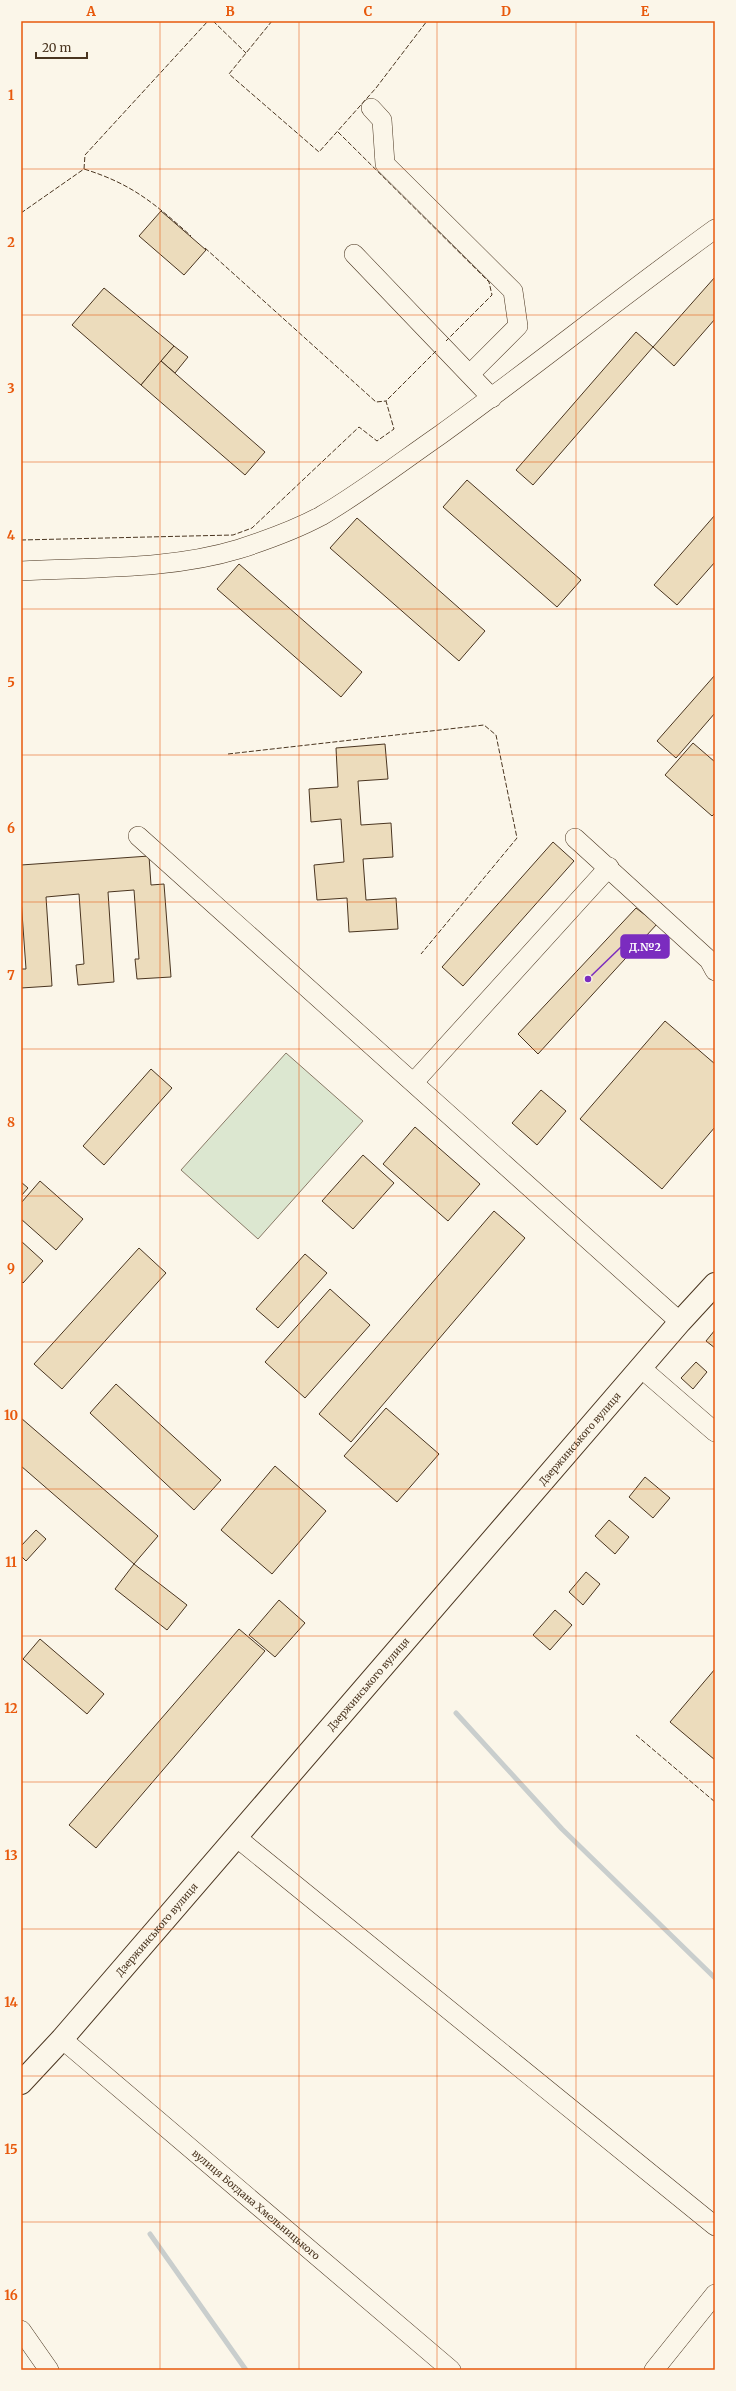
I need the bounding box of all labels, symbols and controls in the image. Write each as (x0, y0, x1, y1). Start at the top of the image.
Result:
text: A (85, 3, 96, 20)
text: B (225, 3, 235, 20)
text: C (364, 3, 373, 20)
text: D (501, 3, 511, 20)
text: E (641, 3, 650, 20)
scale bar (36, 34, 87, 60)
text: 20 m (42, 40, 71, 55)
text: 1 (8, 87, 14, 104)
text: 2 (7, 234, 15, 251)
text: 3 (7, 380, 15, 397)
text: 4 (7, 527, 16, 544)
text: 5 (7, 674, 15, 691)
text: 6 (7, 820, 15, 837)
callout: Д.№2 (621, 935, 669, 958)
text: Д.№2 (629, 940, 662, 954)
text: 7 (7, 967, 15, 984)
text: 8 (7, 1114, 15, 1131)
text: 9 (7, 1260, 15, 1277)
street label: Дзержинського вулиця (536, 1389, 624, 1488)
text: 10 (4, 1407, 18, 1424)
text: 11 (5, 1554, 17, 1571)
street label: Дзержинського вулиця (325, 1635, 412, 1733)
text: 12 (4, 1700, 18, 1717)
text: 13 (4, 1847, 18, 1864)
street label: Дзержинського вулиця (113, 1880, 201, 1979)
text: 14 (4, 1994, 19, 2011)
text: 15 (4, 2141, 18, 2158)
street label: вулиця Богдана Хмельницького (189, 2147, 323, 2263)
text: 16 (4, 2287, 18, 2304)

